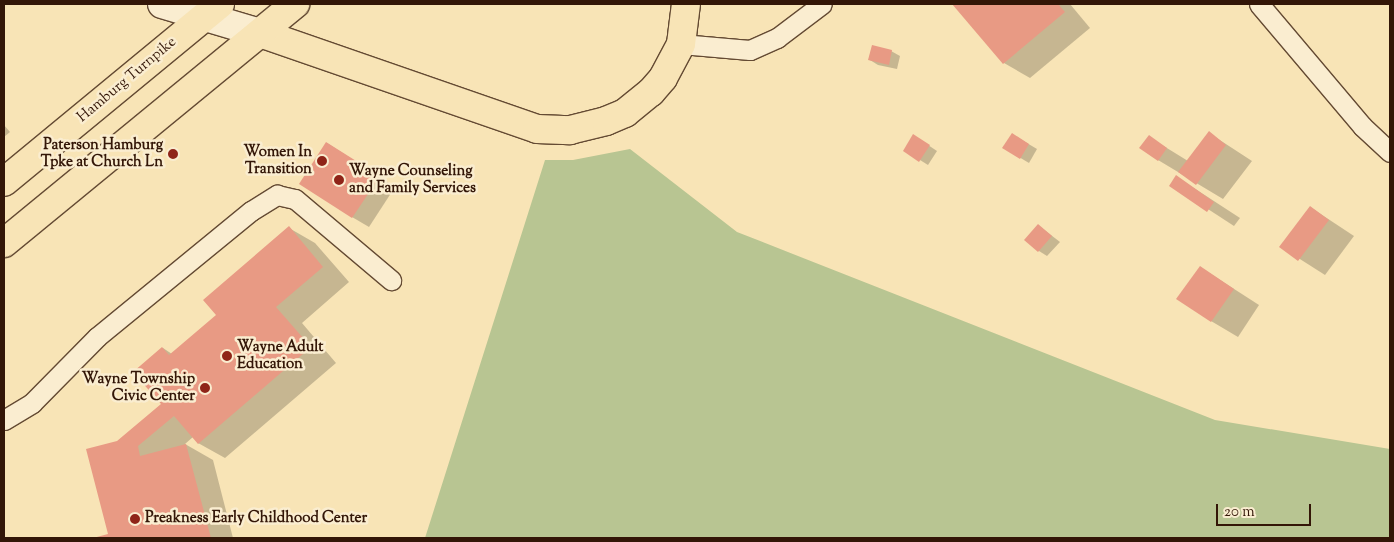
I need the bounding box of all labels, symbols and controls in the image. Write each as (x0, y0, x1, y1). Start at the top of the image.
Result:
street label: Hamburg Turnpike (74, 33, 180, 127)
place label: Paterson Hamburg Tpke at Church Ln (41, 136, 163, 171)
place label: Women In Transition (244, 143, 312, 178)
marker: Paterson Hamburg Tpke at Church Ln (167, 148, 179, 160)
marker: Women In Transition (316, 155, 328, 167)
place label: Wayne Counseling and Family Services (349, 162, 476, 197)
marker: Wayne Counseling and Family Services (333, 174, 345, 186)
place label: Wayne Adult Education (237, 338, 323, 373)
marker: Wayne Adult Education (221, 350, 233, 362)
place label: Wayne Township Civic Center (82, 370, 195, 405)
marker: Wayne Township Civic Center (199, 382, 211, 394)
scale bar (1219, 494, 1314, 526)
text: 20 m (1224, 502, 1255, 523)
place label: Preakness Early Childhood Center (145, 510, 367, 528)
marker: Preakness Early Childhood Center (129, 513, 141, 525)

